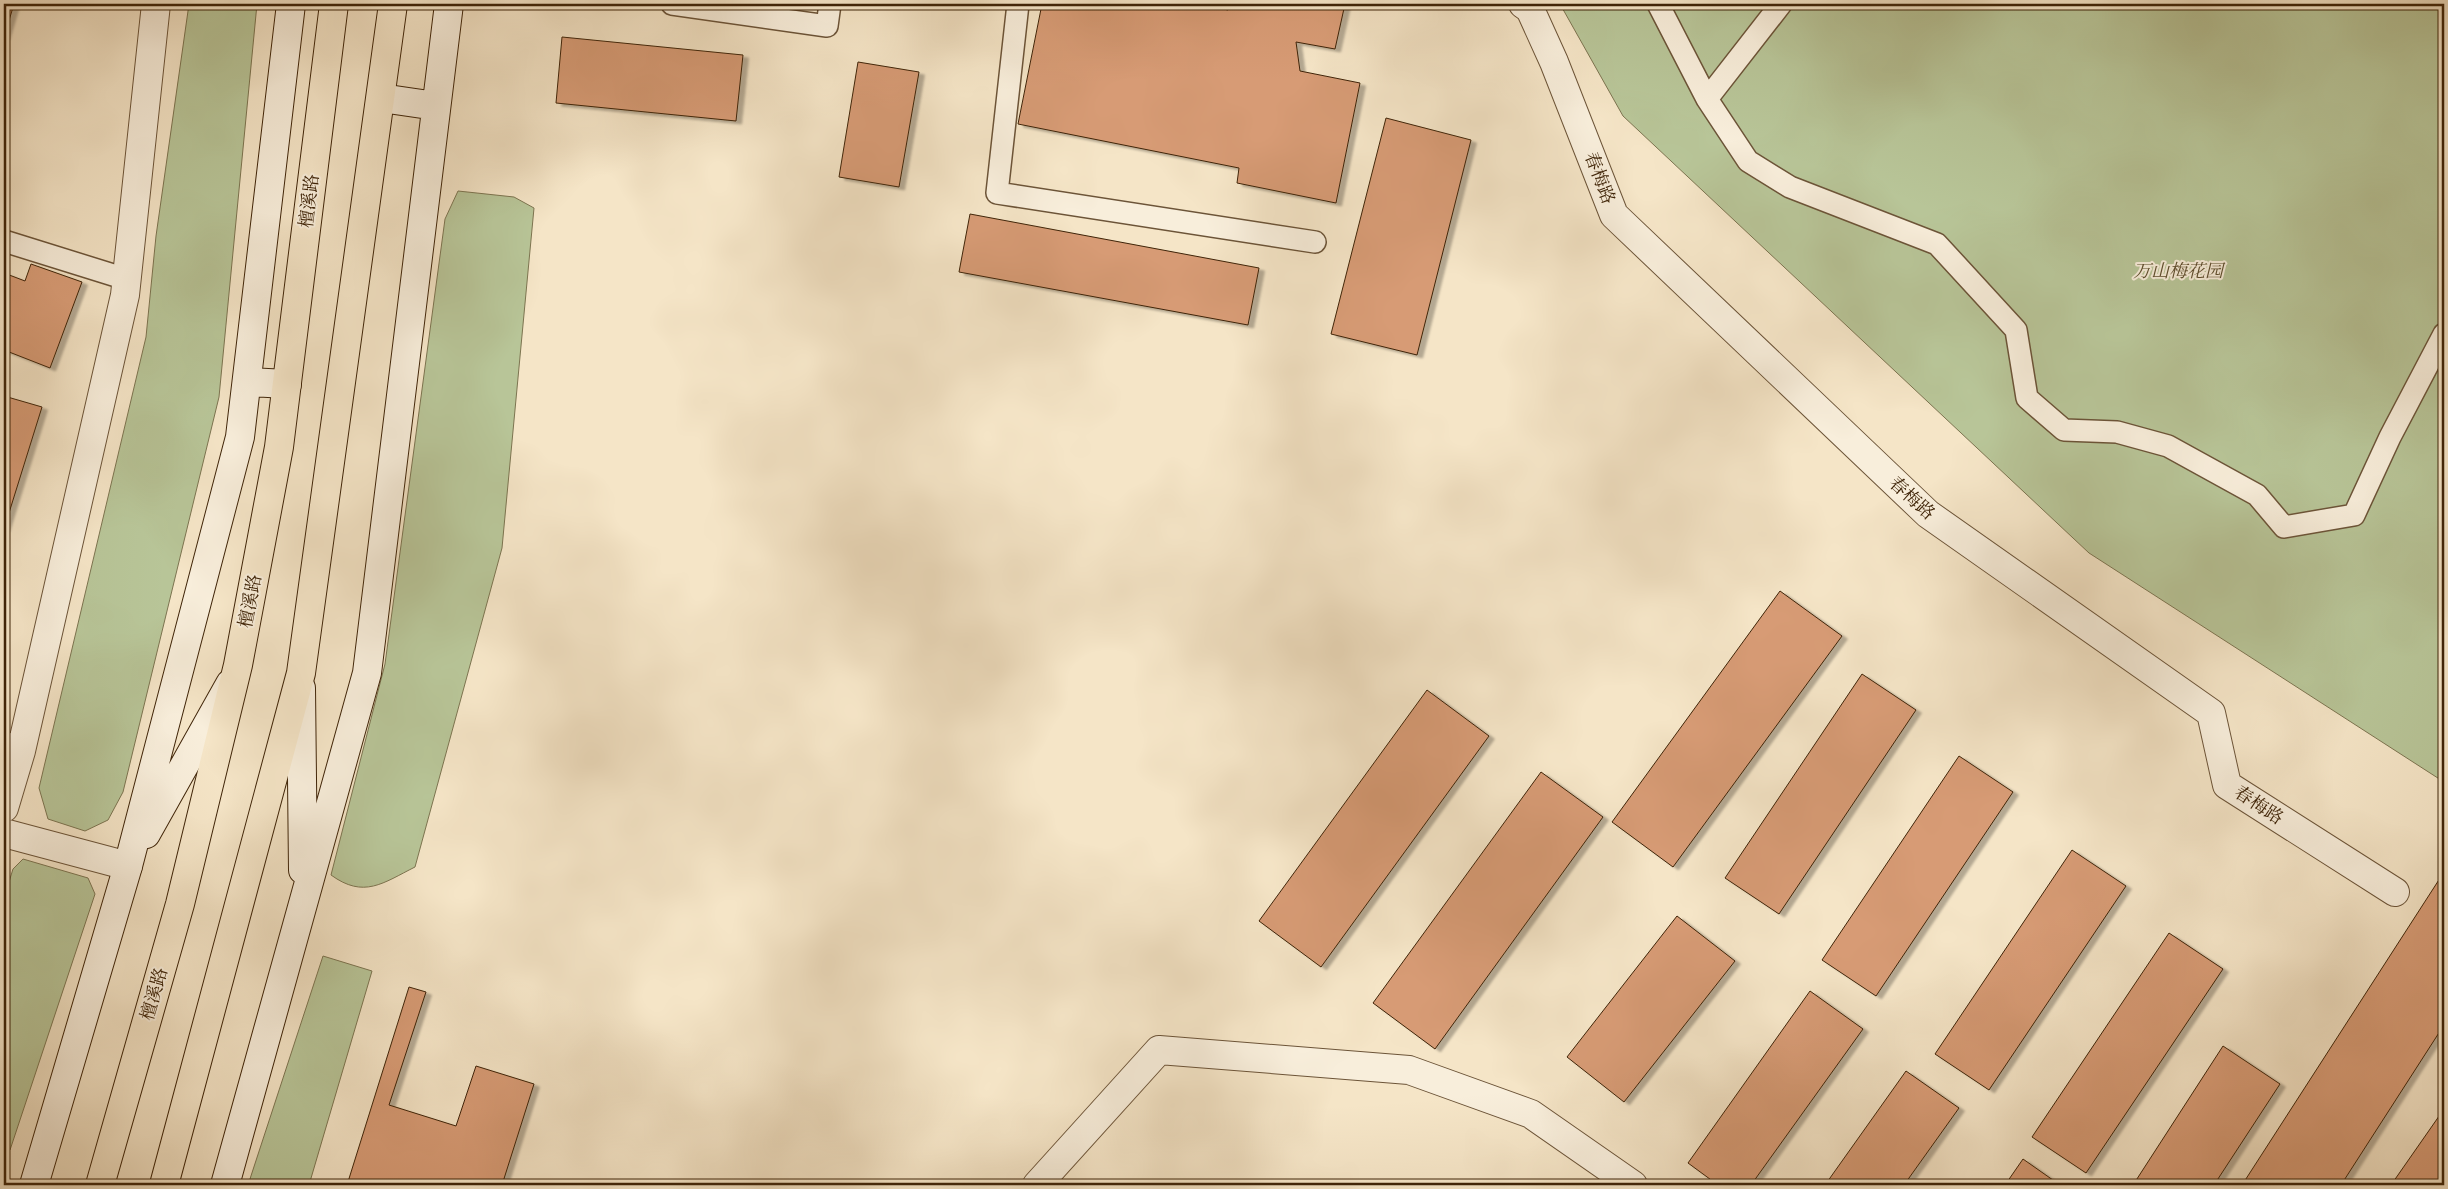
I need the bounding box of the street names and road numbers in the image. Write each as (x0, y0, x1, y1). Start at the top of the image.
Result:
street label: 春梅路 (1578, 148, 1621, 208)
street label: 檀溪路 (294, 173, 325, 229)
street label: 春梅路 (1883, 471, 1940, 526)
street label: 檀溪路 (233, 572, 268, 630)
street label: 春梅路 (2229, 780, 2288, 831)
street label: 檀溪路 (135, 965, 174, 1024)

